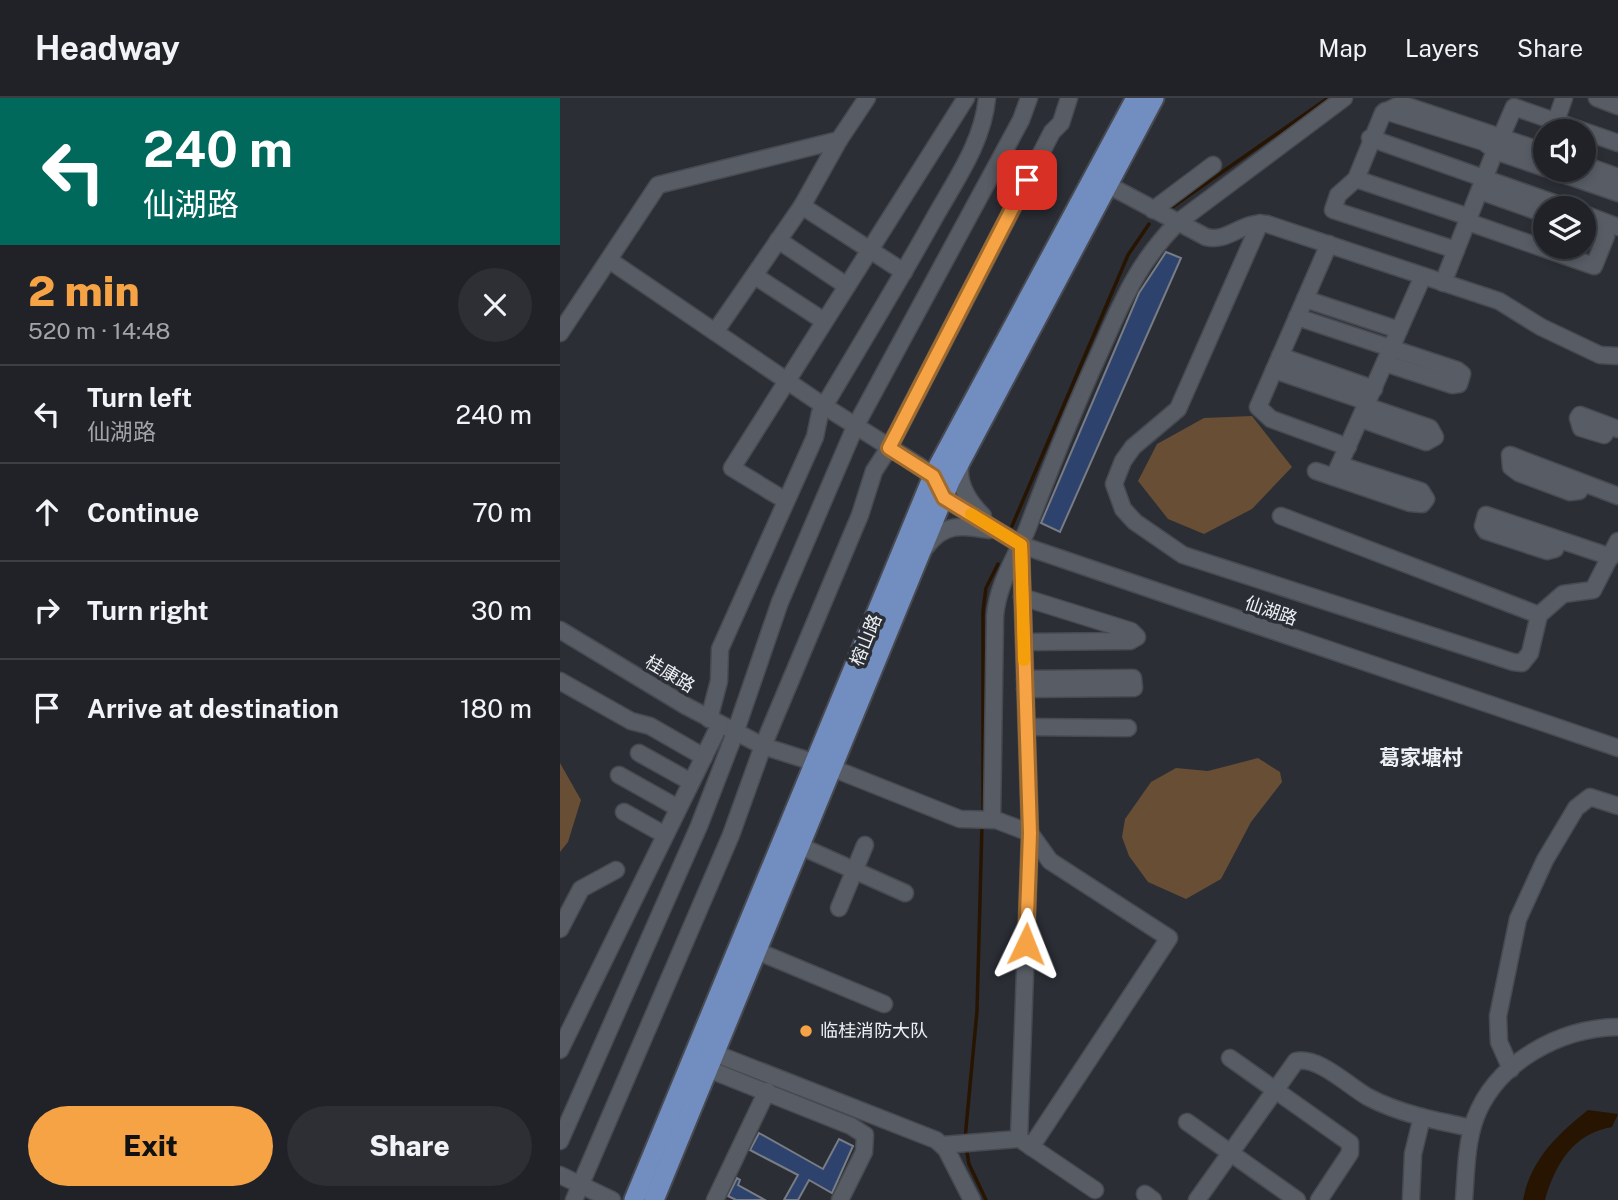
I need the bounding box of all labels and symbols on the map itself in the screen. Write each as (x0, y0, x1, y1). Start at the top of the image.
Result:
pin (997, 150, 1057, 210)
street label: 仙湖路 (1242, 592, 1300, 629)
street label: 榕山路 (846, 611, 885, 669)
street label: 桂康路 (642, 651, 699, 696)
district label: 葛家塘村 (1379, 745, 1463, 770)
position arrow (989, 907, 1063, 981)
place label: 临桂消防大队 (820, 1020, 928, 1041)
marker: 临桂消防大队 (798, 1023, 814, 1039)

